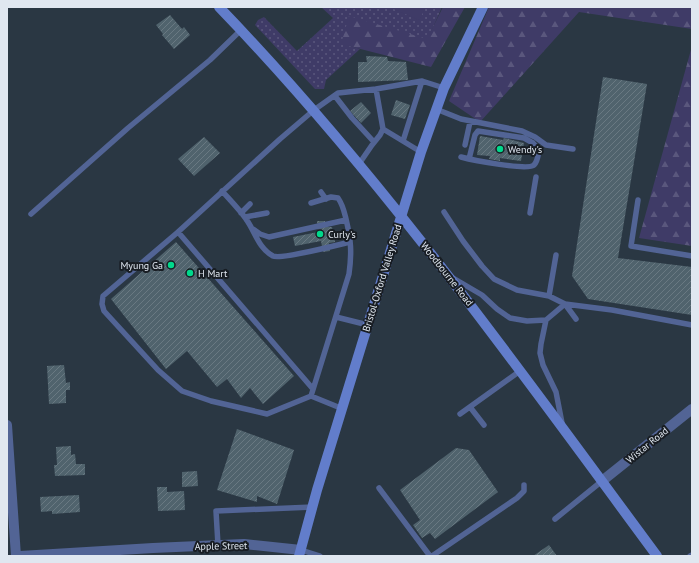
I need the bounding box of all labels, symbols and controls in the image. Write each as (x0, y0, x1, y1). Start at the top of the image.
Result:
place label: Wendy's (508, 143, 542, 156)
marker: Wendy's (495, 144, 505, 154)
street label: Bristol-Oxford Valley Road (359, 223, 405, 333)
place label: Curly's (328, 228, 356, 241)
marker: Curly's (315, 229, 325, 239)
street label: Woodbourne Road (418, 239, 476, 309)
place label: Myung Ga (120, 259, 163, 272)
marker: Myung Ga (166, 260, 176, 270)
place label: H Mart (198, 267, 228, 280)
marker: H Mart (185, 268, 195, 278)
street label: Wistar Road (623, 424, 671, 466)
street label: Apple Street (194, 539, 248, 553)

